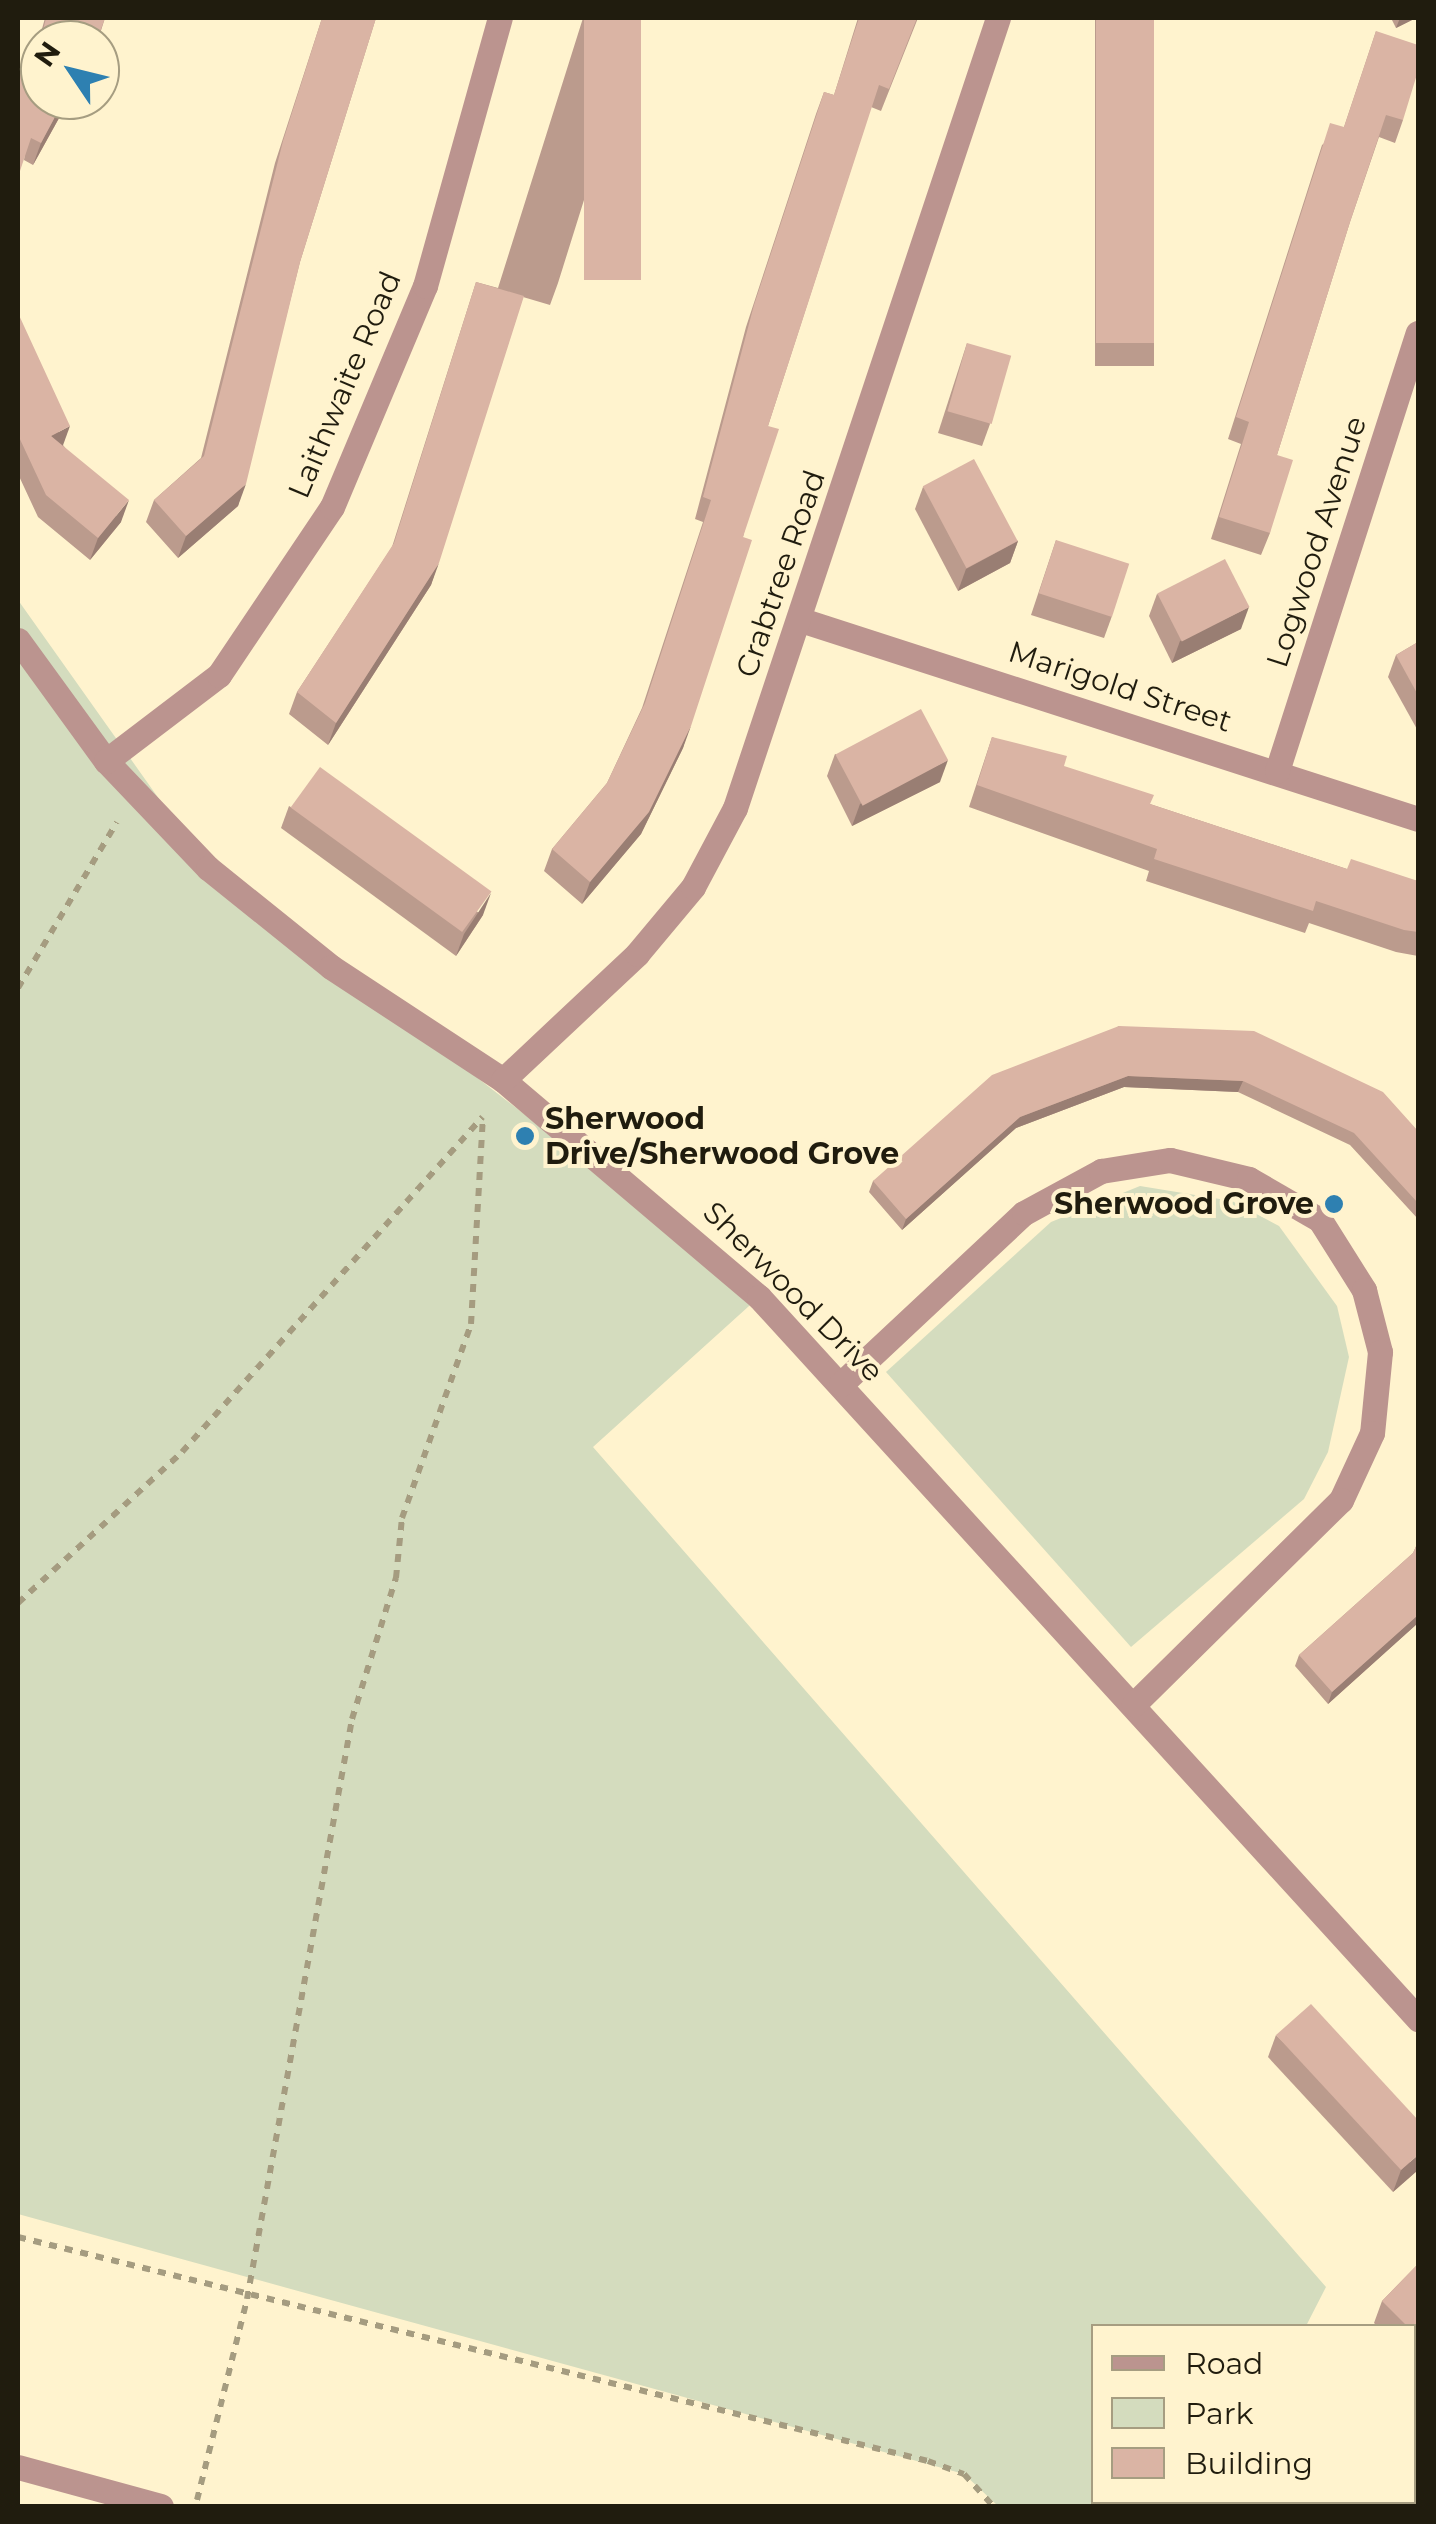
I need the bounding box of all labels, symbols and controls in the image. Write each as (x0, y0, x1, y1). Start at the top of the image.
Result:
north arrow (20, 20, 120, 120)
text: N (27, 35, 67, 73)
street label: Laithwaite Road (281, 266, 409, 504)
street label: Logwood Avenue (1259, 412, 1375, 672)
street label: Crabtree Road (729, 466, 833, 682)
street label: Marigold Street (1004, 634, 1236, 740)
place label: Sherwood Drive/Sherwood Grove (545, 1101, 899, 1172)
marker: Sherwood Drive/Sherwood Grove (514, 1125, 536, 1147)
place label: Sherwood Grove (1054, 1186, 1314, 1222)
marker: Sherwood Grove (1323, 1193, 1345, 1215)
street label: Sherwood Drive (696, 1195, 890, 1389)
legend (1091, 2324, 1416, 2504)
text: Road (1185, 2345, 1263, 2382)
text: Park (1185, 2395, 1254, 2432)
text: Building (1185, 2445, 1313, 2482)

